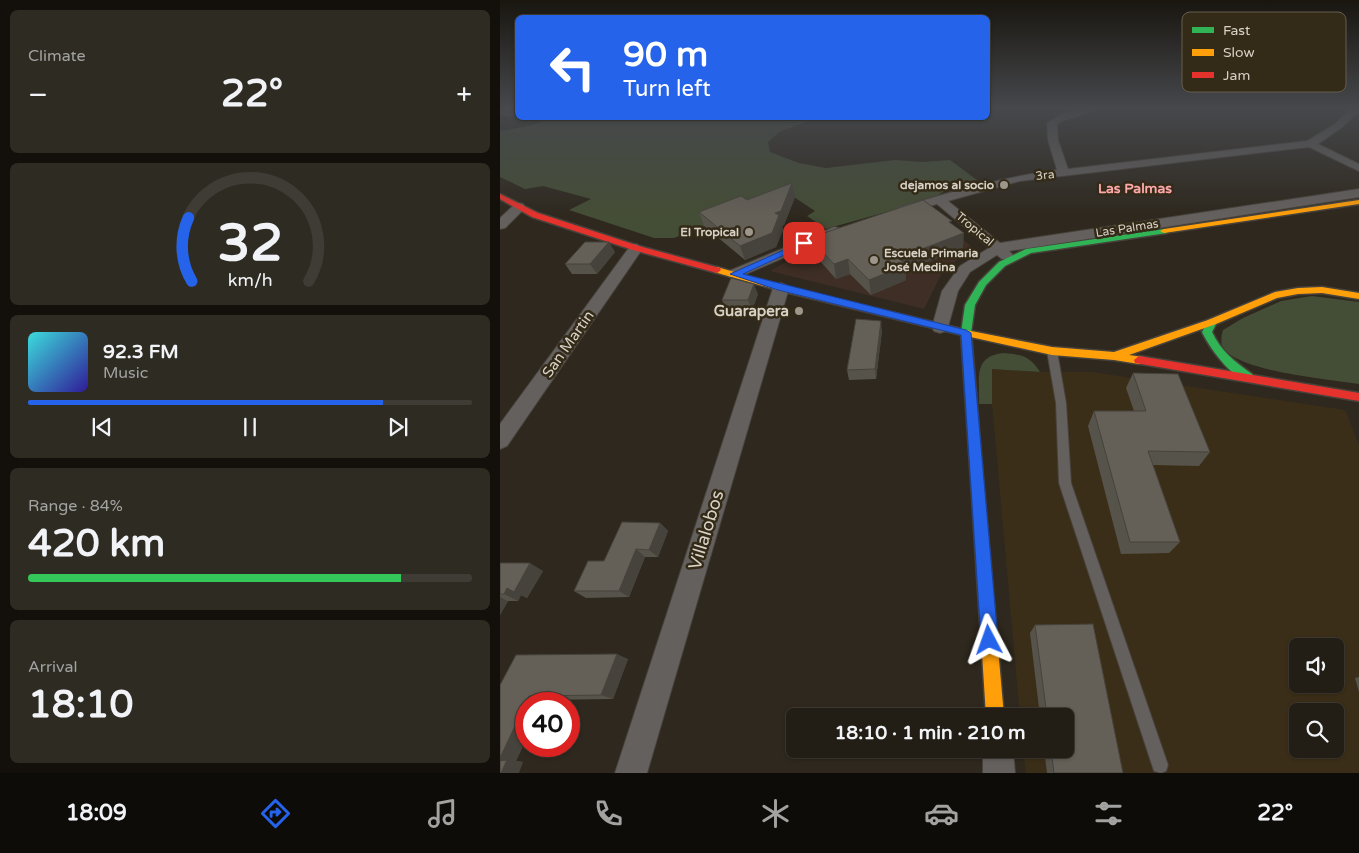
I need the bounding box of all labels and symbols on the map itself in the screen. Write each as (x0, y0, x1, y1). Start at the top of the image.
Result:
legend (1182, 12, 1346, 92)
text: Fast (1223, 22, 1251, 39)
text: Slow (1223, 44, 1255, 61)
text: Jam (1223, 67, 1250, 84)
street label: 3ra (1035, 167, 1055, 183)
place label: dejamos al socio (900, 178, 994, 193)
marker: dejamos al socio (998, 179, 1010, 191)
district label: Las Palmas (1098, 180, 1172, 197)
street label: Tropical (953, 209, 997, 249)
street label: Las Palmas (1095, 216, 1160, 240)
pin (783, 222, 825, 264)
place label: El Tropical (680, 225, 739, 240)
marker: El Tropical (743, 226, 755, 238)
place label: Escuela Primaria José Medina (883, 246, 979, 274)
marker: Escuela Primaria José Medina (868, 254, 880, 266)
place label: Guarapera (714, 302, 789, 321)
marker: Guarapera (793, 305, 805, 317)
street label: San Martin (538, 307, 598, 381)
street label: Villalobos (683, 487, 729, 573)
position arrow (962, 613, 1014, 665)
speed limit sign: 40 (515, 692, 580, 757)

